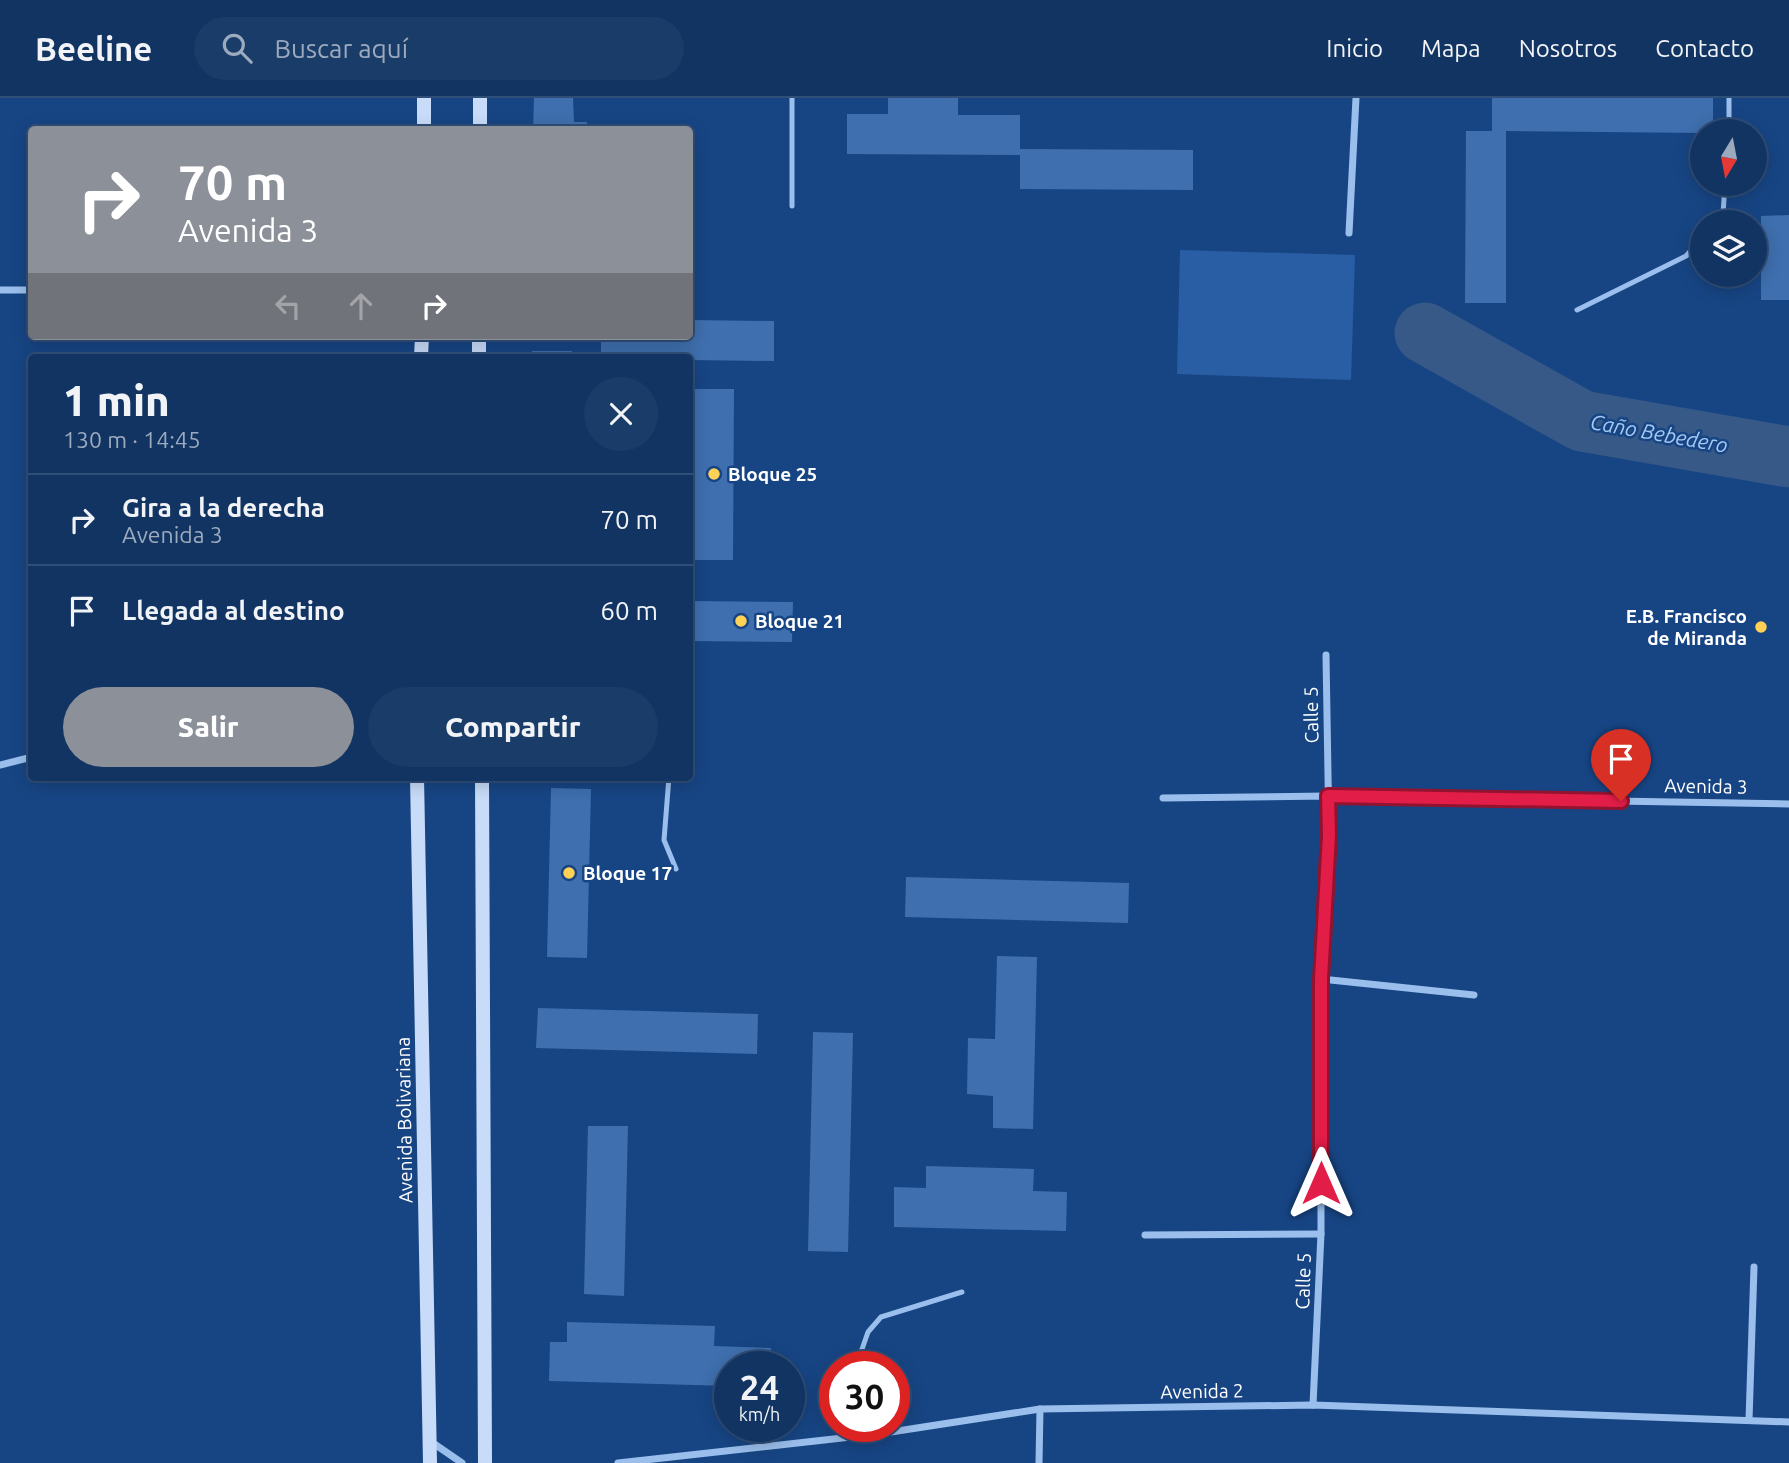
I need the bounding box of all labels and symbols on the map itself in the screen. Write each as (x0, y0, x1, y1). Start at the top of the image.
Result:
north arrow (1690, 119, 1768, 196)
water label: Caño Bebedero (1589, 409, 1730, 457)
place label: Bloque 25 (728, 463, 817, 485)
marker: Bloque 25 (706, 466, 722, 482)
place label: E.B. Francisco de Miranda (1626, 605, 1747, 649)
place label: Bloque 21 (755, 610, 844, 632)
marker: Bloque 21 (733, 613, 749, 629)
marker: E.B. Francisco de Miranda (1753, 619, 1769, 635)
street label: Calle 5 (1300, 686, 1322, 744)
pin (1591, 729, 1651, 801)
street label: Avenida 3 (1664, 774, 1748, 798)
place label: Bloque 17 (583, 862, 672, 884)
marker: Bloque 17 (561, 865, 577, 881)
street label: Avenida Bolivariana (392, 1037, 416, 1203)
position arrow (1284, 1146, 1358, 1220)
street label: Calle 5 (1291, 1252, 1315, 1310)
speed limit sign: 30 (819, 1351, 910, 1442)
street label: Avenida 2 (1160, 1379, 1244, 1403)

